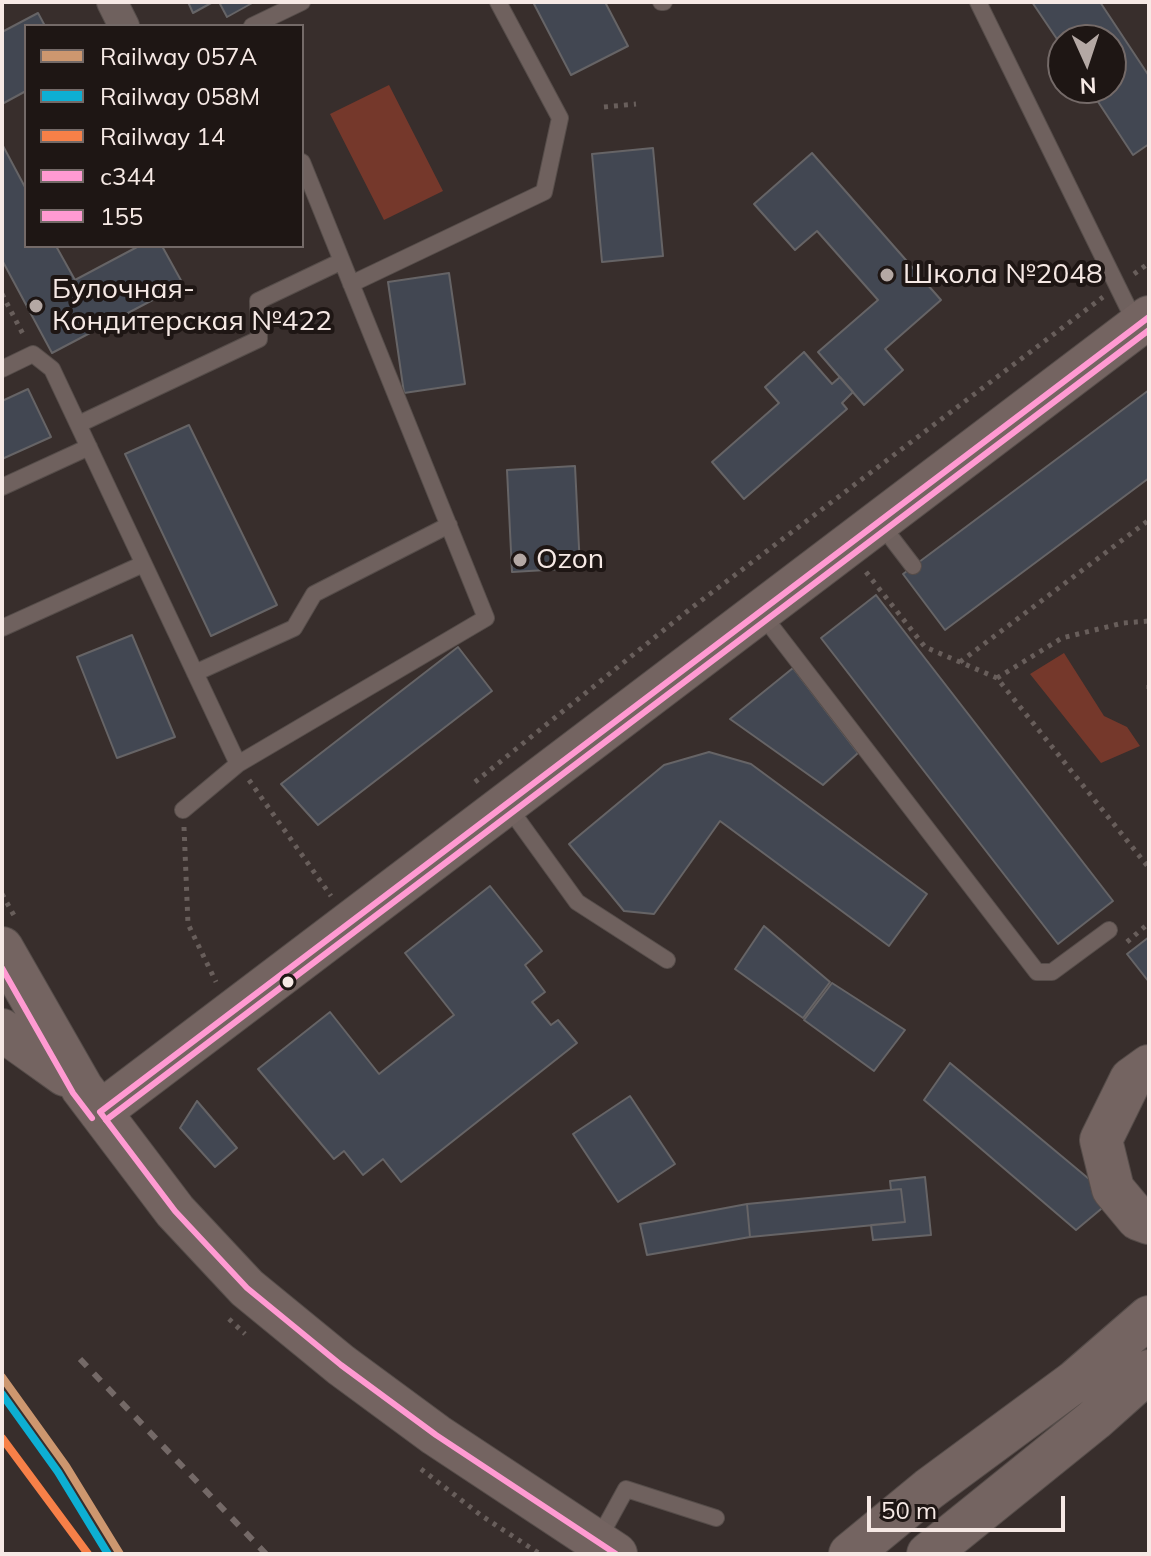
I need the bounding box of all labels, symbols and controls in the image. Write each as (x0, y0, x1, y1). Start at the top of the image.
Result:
legend (24, 24, 304, 248)
north arrow (1047, 24, 1127, 104)
text: Railway 057А (100, 41, 257, 71)
text: N (1079, 72, 1097, 100)
text: Railway 058М (100, 81, 260, 111)
text: Railway 14 (100, 121, 225, 151)
text: с344 (100, 161, 155, 191)
text: 155 (100, 201, 143, 231)
place label: Школа №2048 (903, 258, 1103, 292)
marker: Школа №2048 (878, 266, 896, 284)
place label: Булочная- Кондитерская №422 (52, 273, 332, 339)
marker: Булочная- Кондитерская №422 (27, 297, 45, 315)
place label: Ozon (536, 543, 604, 577)
marker: Ozon (511, 551, 529, 569)
unlabelled marker (280, 974, 296, 990)
scale bar (871, 1480, 1069, 1530)
text: 50 m (881, 1495, 937, 1525)

